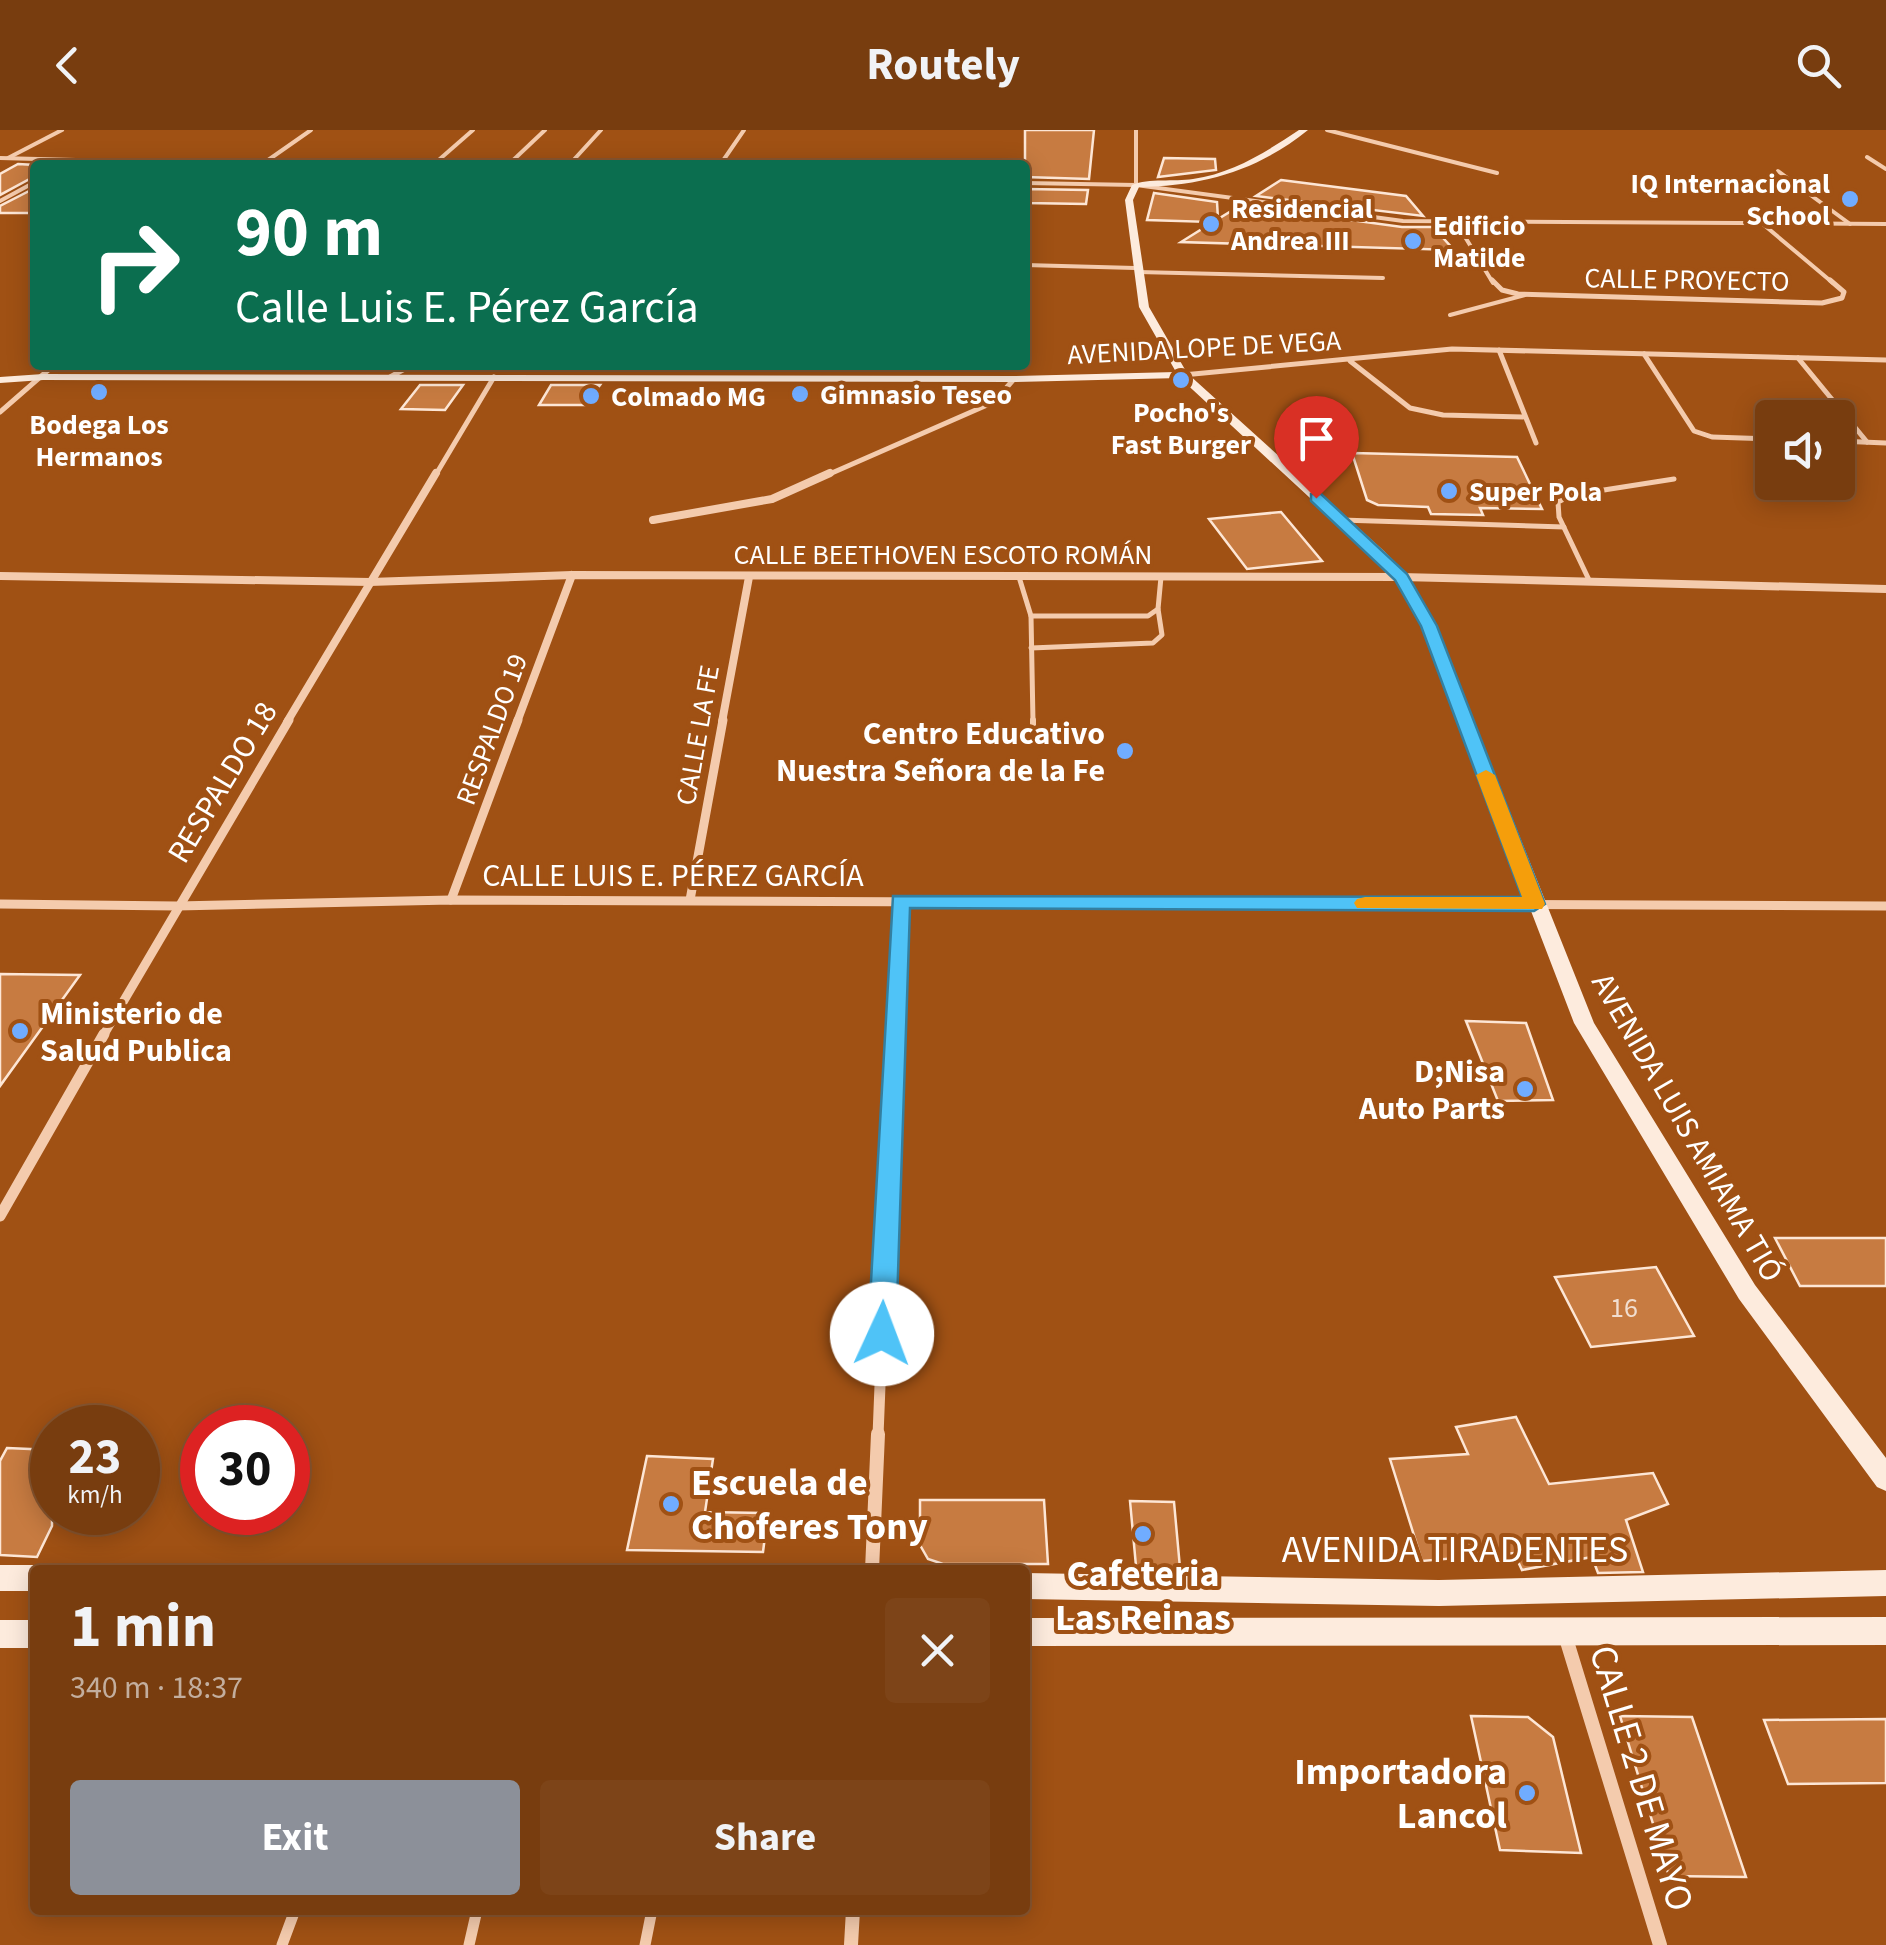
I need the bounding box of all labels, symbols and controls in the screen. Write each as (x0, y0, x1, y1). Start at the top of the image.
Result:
text: Routely (866, 33, 1020, 97)
icon: back (40, 38, 95, 93)
icon: search (1791, 38, 1846, 93)
place label: IQ Internacional School (1631, 164, 1830, 236)
text: 90 m (235, 183, 383, 283)
marker: IQ Internacional School (1839, 188, 1861, 210)
place label: Residencial Andrea III (1230, 189, 1373, 261)
icon: right (70, 200, 200, 330)
place label: Edificio Matilde (1433, 206, 1526, 278)
marker: Residencial Andrea III (1200, 213, 1222, 235)
marker: Edificio Matilde (1402, 230, 1424, 252)
street label: CALLE PROYECTO (1584, 258, 1790, 302)
text: Calle Luis E. Pérez García (235, 276, 699, 340)
street label: AVENIDA LOPE DE VEGA (1066, 321, 1343, 375)
marker: Pocho's Fast Burger (1170, 369, 1192, 391)
place label: Gimnasio Teseo (820, 375, 1012, 415)
place label: Colmado MG (611, 377, 766, 417)
marker: Bodega Los Hermanos (88, 381, 110, 403)
marker: Gimnasio Teseo (789, 383, 811, 405)
marker: Colmado MG (580, 385, 602, 407)
place label: Pocho's Fast Burger (1111, 393, 1252, 465)
pin (1274, 396, 1359, 499)
map controls (1755, 400, 1855, 500)
button: sound (1755, 400, 1855, 500)
place label: Bodega Los Hermanos (29, 405, 169, 477)
icon: arrive (1289, 411, 1344, 466)
place label: Super Pola (1469, 472, 1602, 512)
marker: Super Pola (1438, 480, 1460, 502)
street label: CALLE BEETHOVEN ESCOTO ROMÁN (734, 535, 1152, 575)
street label: RESPALDO 19 (446, 648, 538, 811)
street label: CALLE LA FE (666, 662, 730, 808)
street label: RESPALDO 18 (157, 693, 289, 872)
place label: Centro Educativo Nuestra Señora de la Fe (776, 711, 1105, 794)
marker: Centro Educativo Nuestra Señora de la Fe (1114, 740, 1136, 762)
street label: CALLE LUIS E. PÉREZ GARCÍA (482, 853, 864, 899)
street label: AVENIDA LUIS AMIAMA TIÓ (1580, 964, 1795, 1291)
place label: Ministerio de Salud Publica (40, 991, 232, 1074)
marker: Ministerio de Salud Publica (9, 1020, 31, 1042)
place label: D;Nisa Auto Parts (1358, 1049, 1505, 1132)
marker: D;Nisa Auto Parts (1514, 1078, 1536, 1100)
position arrow (830, 1282, 934, 1386)
house number: 16 (1610, 1288, 1638, 1328)
speed limit sign: 30 (180, 1405, 310, 1535)
text: 23 (69, 1422, 121, 1493)
place label: Escuela de Choferes Tony (691, 1456, 928, 1554)
text: km/h (67, 1477, 123, 1513)
marker: Escuela de Choferes Tony (660, 1493, 682, 1515)
marker: Cafeteria Las Reinas (1132, 1523, 1154, 1545)
street label: AVENIDA TIRADENTES (1282, 1523, 1628, 1577)
place label: Cafeteria Las Reinas (1055, 1547, 1231, 1645)
text: 1 min (70, 1585, 216, 1670)
button: close (885, 1598, 990, 1703)
street label: CALLE 2 DE MAYO (1575, 1639, 1707, 1918)
text: 340 m · 18:37 (70, 1665, 243, 1711)
place label: Importadora Lancol (1294, 1745, 1507, 1843)
button: Exit (70, 1780, 520, 1895)
button: Share (540, 1780, 990, 1895)
marker: Importadora Lancol (1516, 1782, 1538, 1804)

